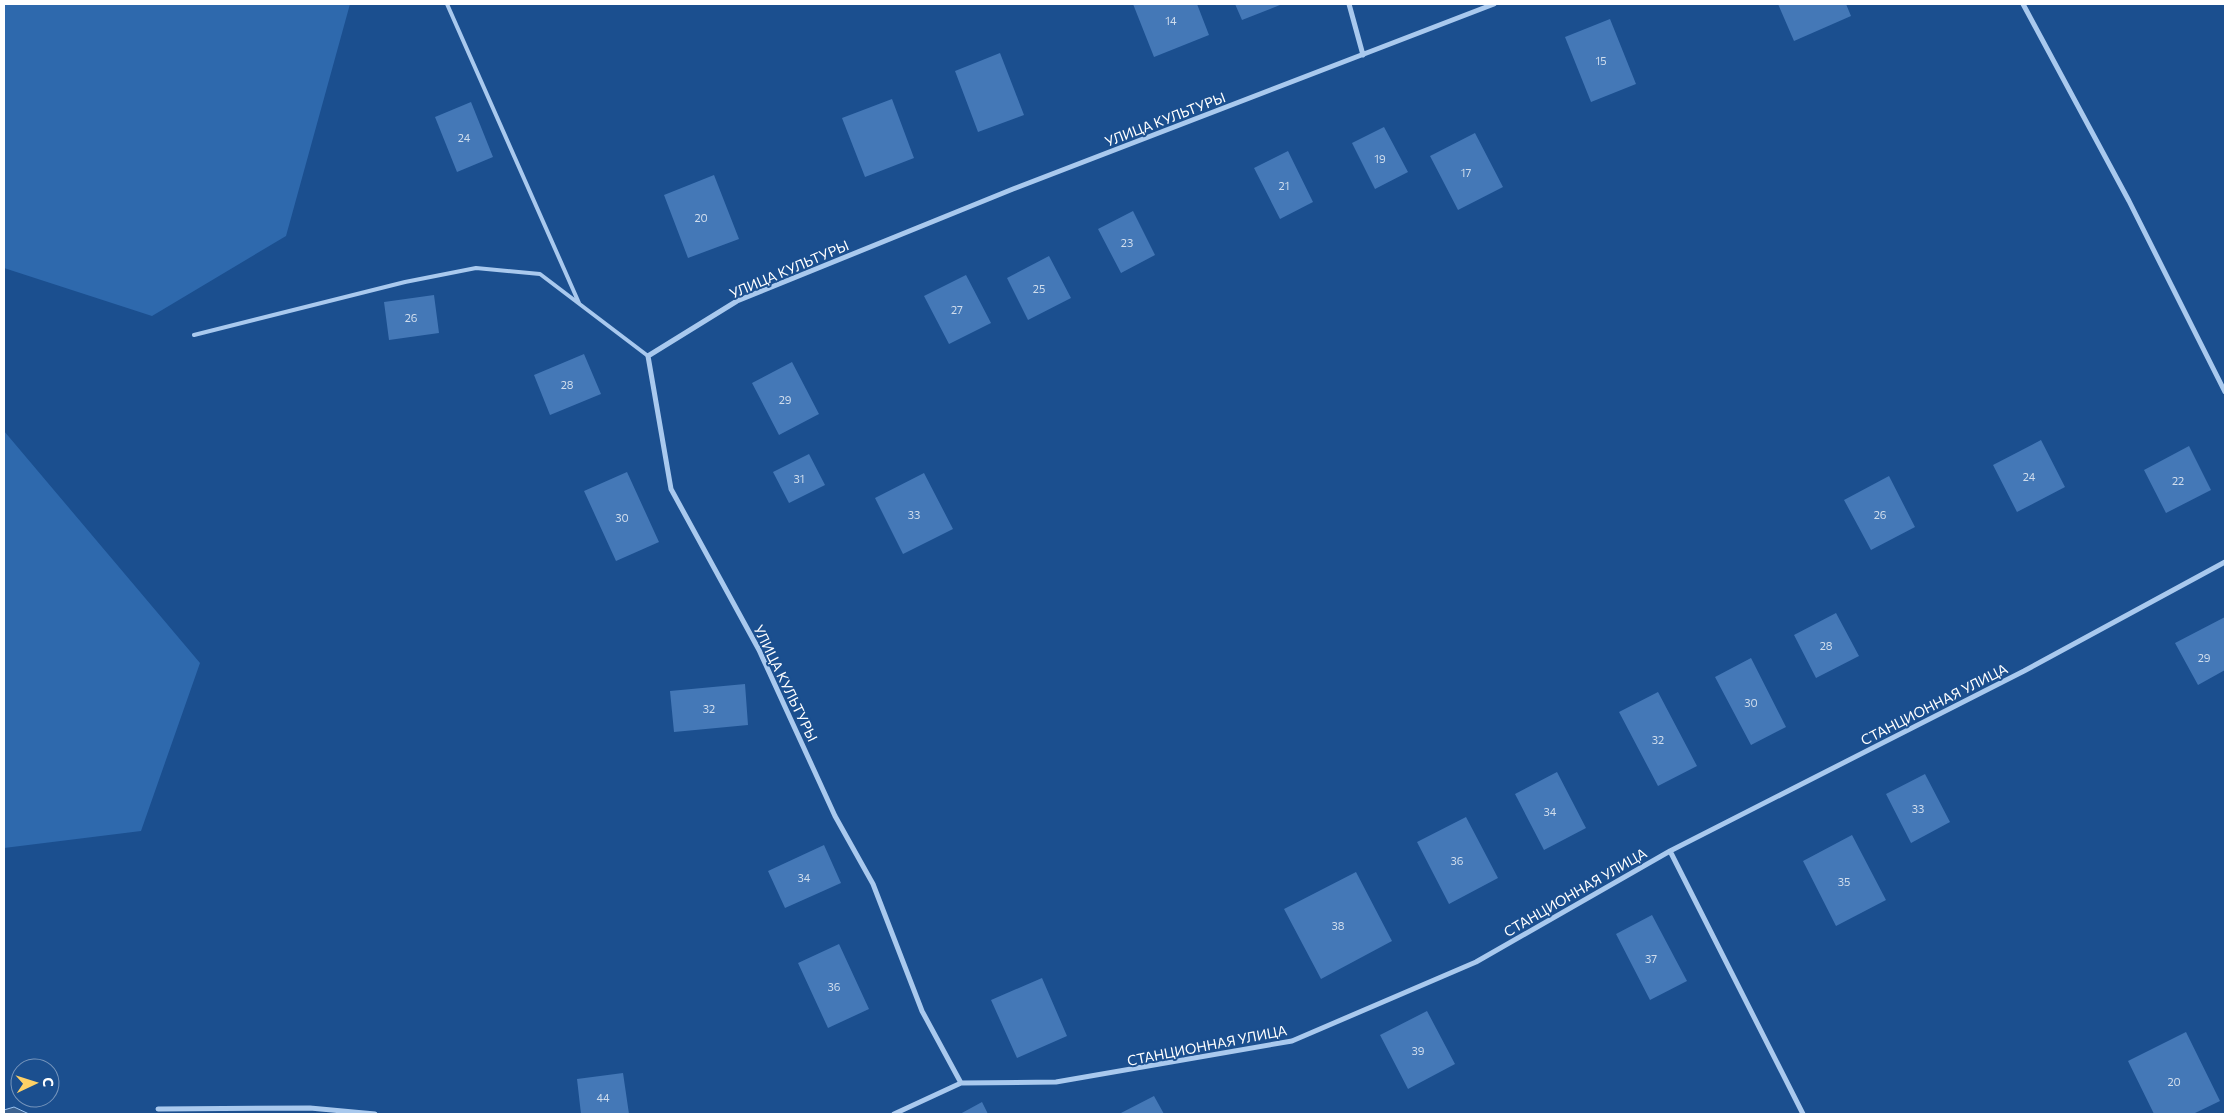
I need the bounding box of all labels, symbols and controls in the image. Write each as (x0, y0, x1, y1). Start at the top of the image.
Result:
house number: 14 (1165, 14, 1177, 27)
house number: 15 (1595, 54, 1607, 67)
street label: УЛИЦА КУЛЬТУРЫ (1102, 88, 1228, 150)
house number: 24 (458, 131, 471, 144)
house number: 19 (1374, 152, 1386, 165)
house number: 17 (1461, 166, 1471, 179)
house number: 21 (1279, 179, 1289, 192)
house number: 20 (694, 211, 708, 224)
street label: УЛИЦА КУЛЬТУРЫ (727, 236, 851, 302)
house number: 23 (1121, 236, 1133, 249)
house number: 25 (1033, 282, 1045, 295)
house number: 27 (951, 303, 963, 316)
house number: 26 (405, 311, 418, 324)
house number: 28 (561, 378, 574, 391)
house number: 29 (779, 393, 792, 406)
house number: 24 (2023, 470, 2036, 483)
house number: 31 (794, 472, 804, 485)
house number: 22 (2172, 474, 2184, 487)
house number: 33 (908, 508, 920, 521)
house number: 26 (1874, 508, 1887, 521)
house number: 30 (615, 511, 629, 524)
street label: УЛИЦА КУЛЬТУРЫ (750, 622, 822, 744)
house number: 28 (1820, 639, 1833, 652)
house number: 29 (2198, 651, 2211, 664)
street label: СТАНЦИОННАЯ УЛИЦА (1858, 659, 2011, 748)
house number: 30 (1744, 696, 1758, 709)
house number: 32 (703, 702, 715, 715)
house number: 32 (1652, 733, 1664, 746)
house number: 33 (1912, 802, 1924, 815)
house number: 34 (1544, 805, 1557, 818)
street label: СТАНЦИОННАЯ УЛИЦА (1500, 844, 1650, 940)
house number: 36 (1451, 854, 1464, 867)
house number: 34 (798, 871, 811, 884)
house number: 35 (1838, 875, 1850, 888)
house number: 38 (1332, 919, 1345, 932)
house number: 37 (1645, 952, 1657, 965)
house number: 36 (828, 980, 841, 993)
street label: СТАНЦИОННАЯ УЛИЦА (1126, 1021, 1289, 1069)
house number: 39 (1412, 1044, 1425, 1057)
north arrow (10, 1058, 60, 1108)
house number: 20 (2167, 1075, 2181, 1088)
text: С (40, 1077, 57, 1087)
house number: 44 (596, 1091, 610, 1104)

